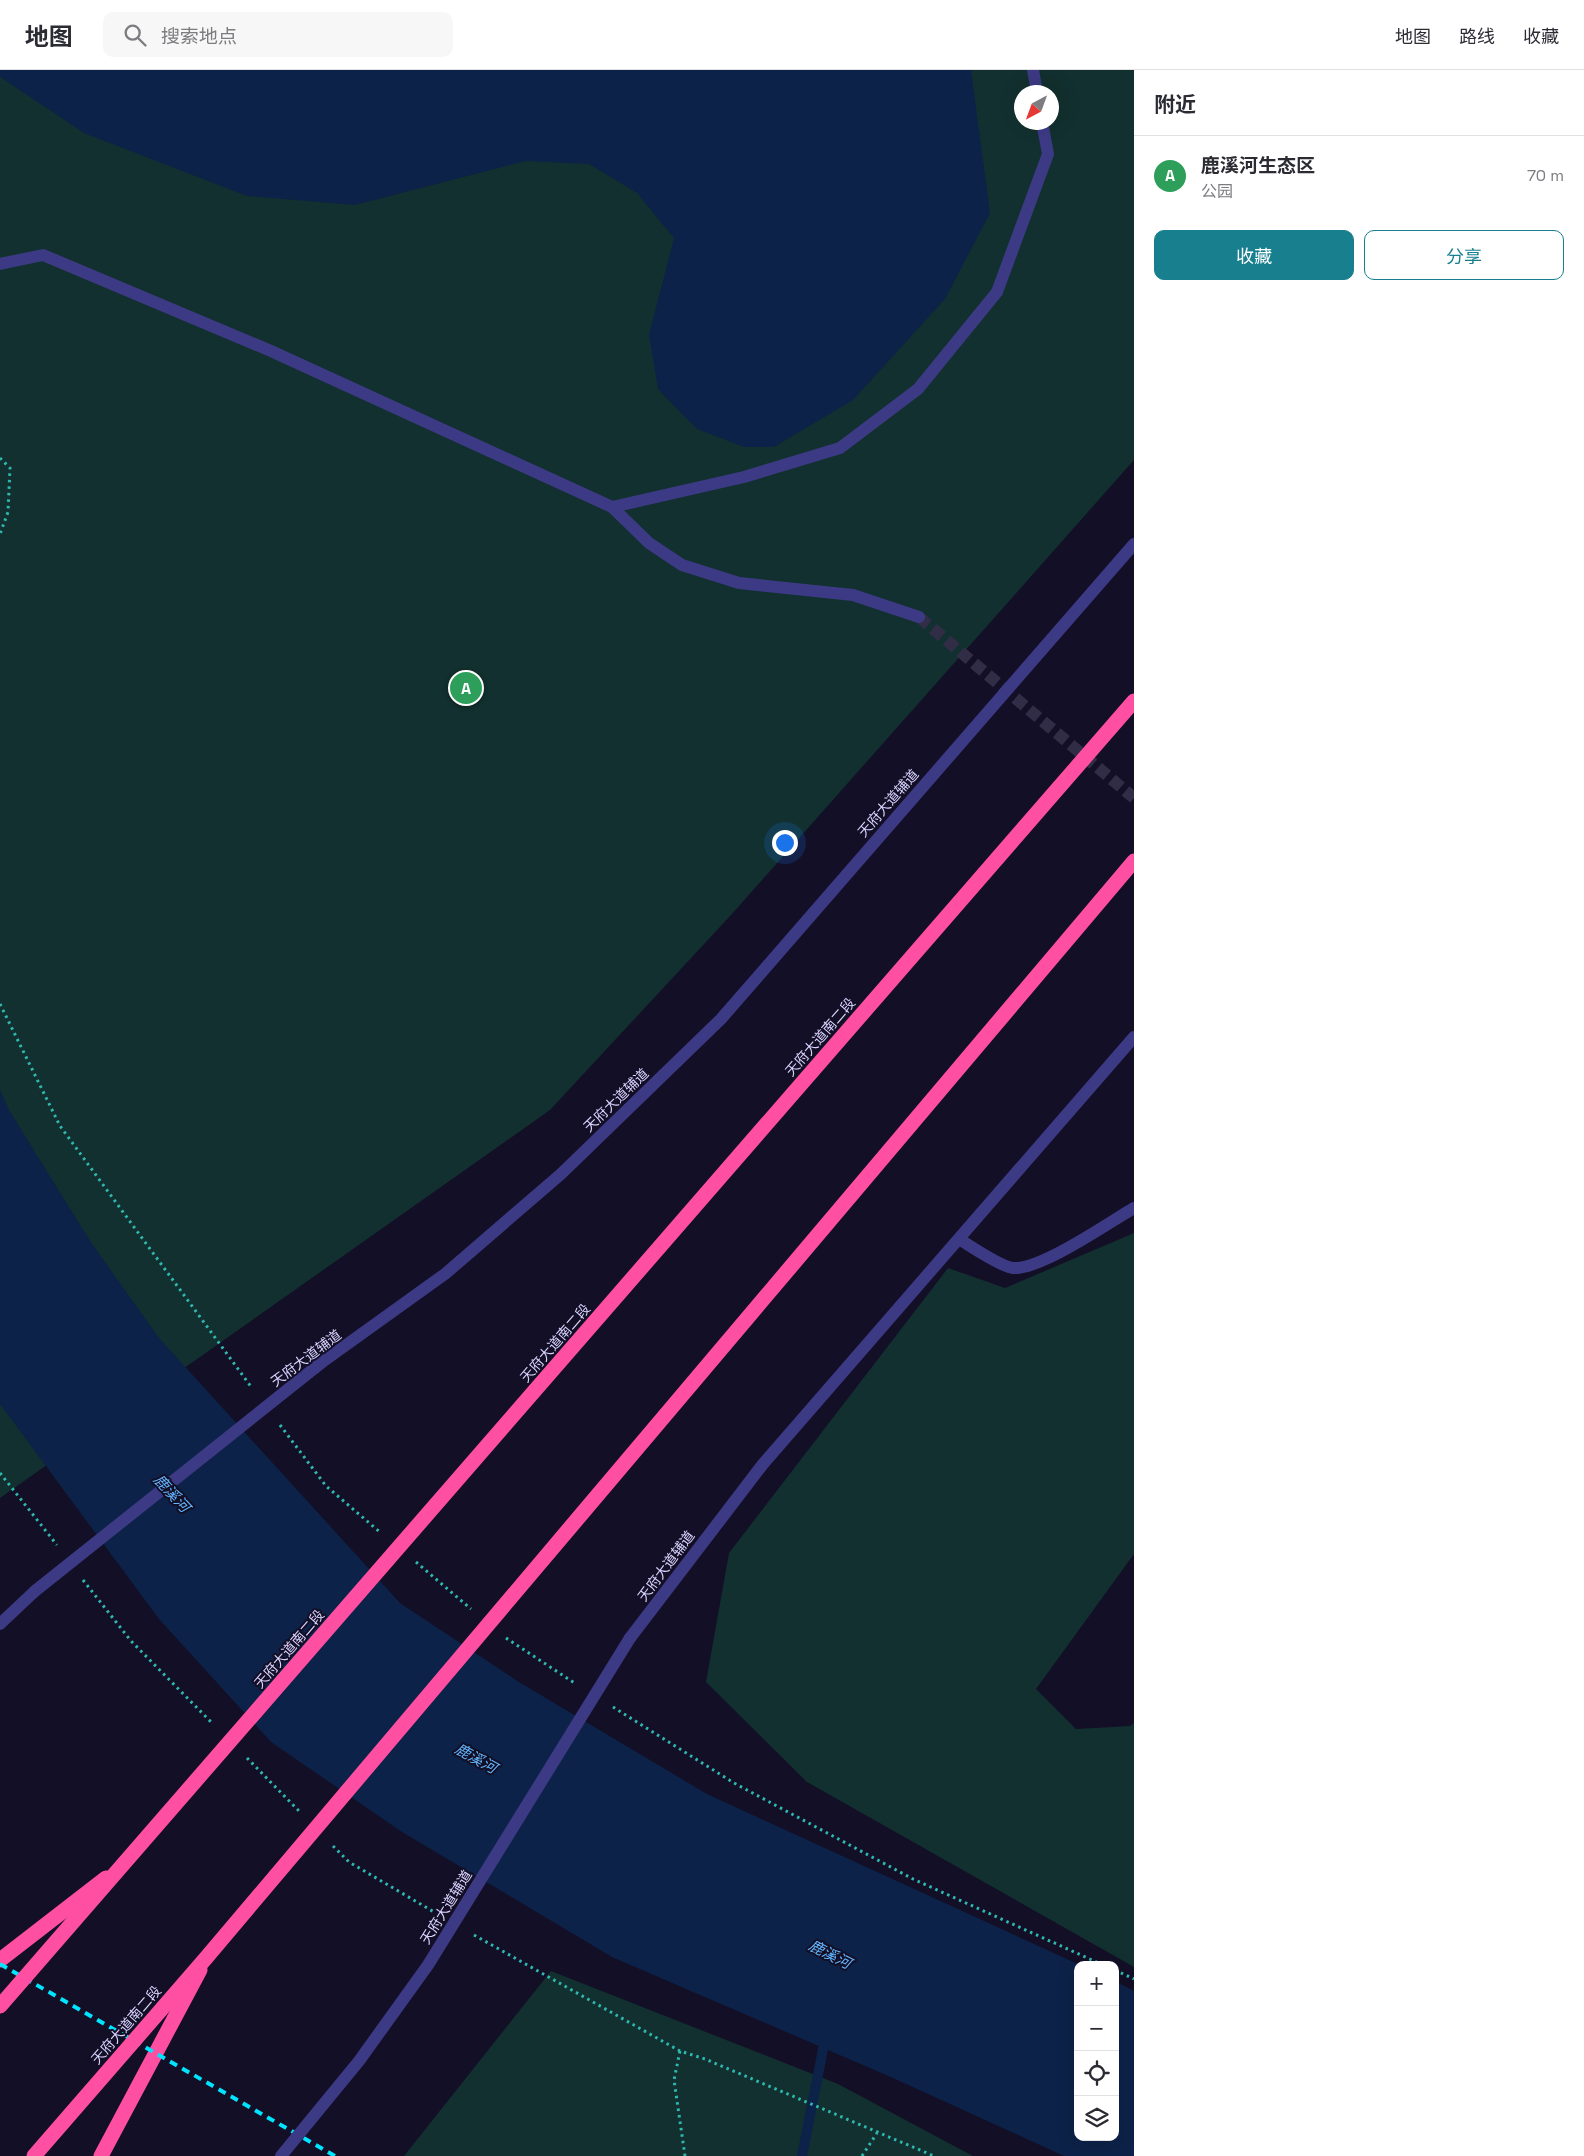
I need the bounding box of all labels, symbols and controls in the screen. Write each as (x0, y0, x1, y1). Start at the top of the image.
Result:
search box (103, 12, 453, 57)
text: 地图 (25, 21, 73, 52)
icon: search (121, 21, 149, 49)
text: 搜索地点 (161, 24, 237, 49)
text: 地图 (1395, 25, 1431, 48)
text: 路线 (1459, 25, 1495, 48)
text: 收藏 (1523, 25, 1559, 48)
north arrow (1014, 85, 1059, 130)
text: 附近 (1154, 91, 1196, 118)
text: 鹿溪河生态区 (1201, 153, 1315, 178)
text: A (1165, 165, 1175, 186)
text: 70 m (1527, 165, 1564, 186)
text: 公园 (1201, 181, 1233, 202)
button: 收藏 (1154, 230, 1354, 280)
button: 分享 (1364, 230, 1564, 280)
pin: A (450, 669, 482, 707)
street label: 天府大道辅道 (854, 765, 922, 841)
your location (772, 830, 798, 856)
street label: 天府大道南二段 (781, 994, 859, 1080)
street label: 天府大道辅道 (580, 1064, 652, 1136)
street label: 天府大道南二段 (516, 1300, 594, 1386)
street label: 天府大道辅道 (267, 1326, 345, 1390)
water label: 鹿溪河 (150, 1470, 196, 1518)
street label: 天府大道辅道 (634, 1527, 698, 1605)
street label: 天府大道南二段 (250, 1606, 328, 1692)
water label: 鹿溪河 (452, 1739, 503, 1779)
street label: 天府大道辅道 (416, 1867, 476, 1947)
water label: 鹿溪河 (806, 1935, 857, 1974)
map controls (1074, 1961, 1119, 2141)
button: + (1074, 1961, 1119, 2006)
street label: 天府大道南二段 (87, 1982, 165, 2068)
button: − (1074, 2006, 1119, 2051)
button: locate (1074, 2051, 1119, 2096)
button: layers (1074, 2096, 1119, 2141)

